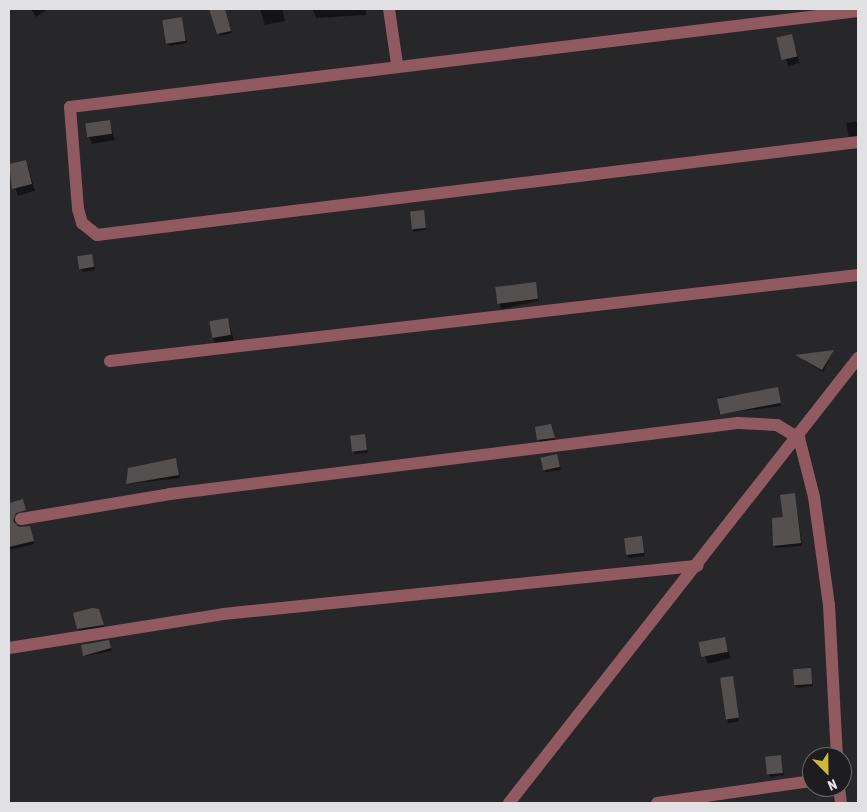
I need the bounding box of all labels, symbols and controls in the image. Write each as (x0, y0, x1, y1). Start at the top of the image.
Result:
north arrow (802, 747, 852, 797)
text: N (826, 776, 839, 794)

